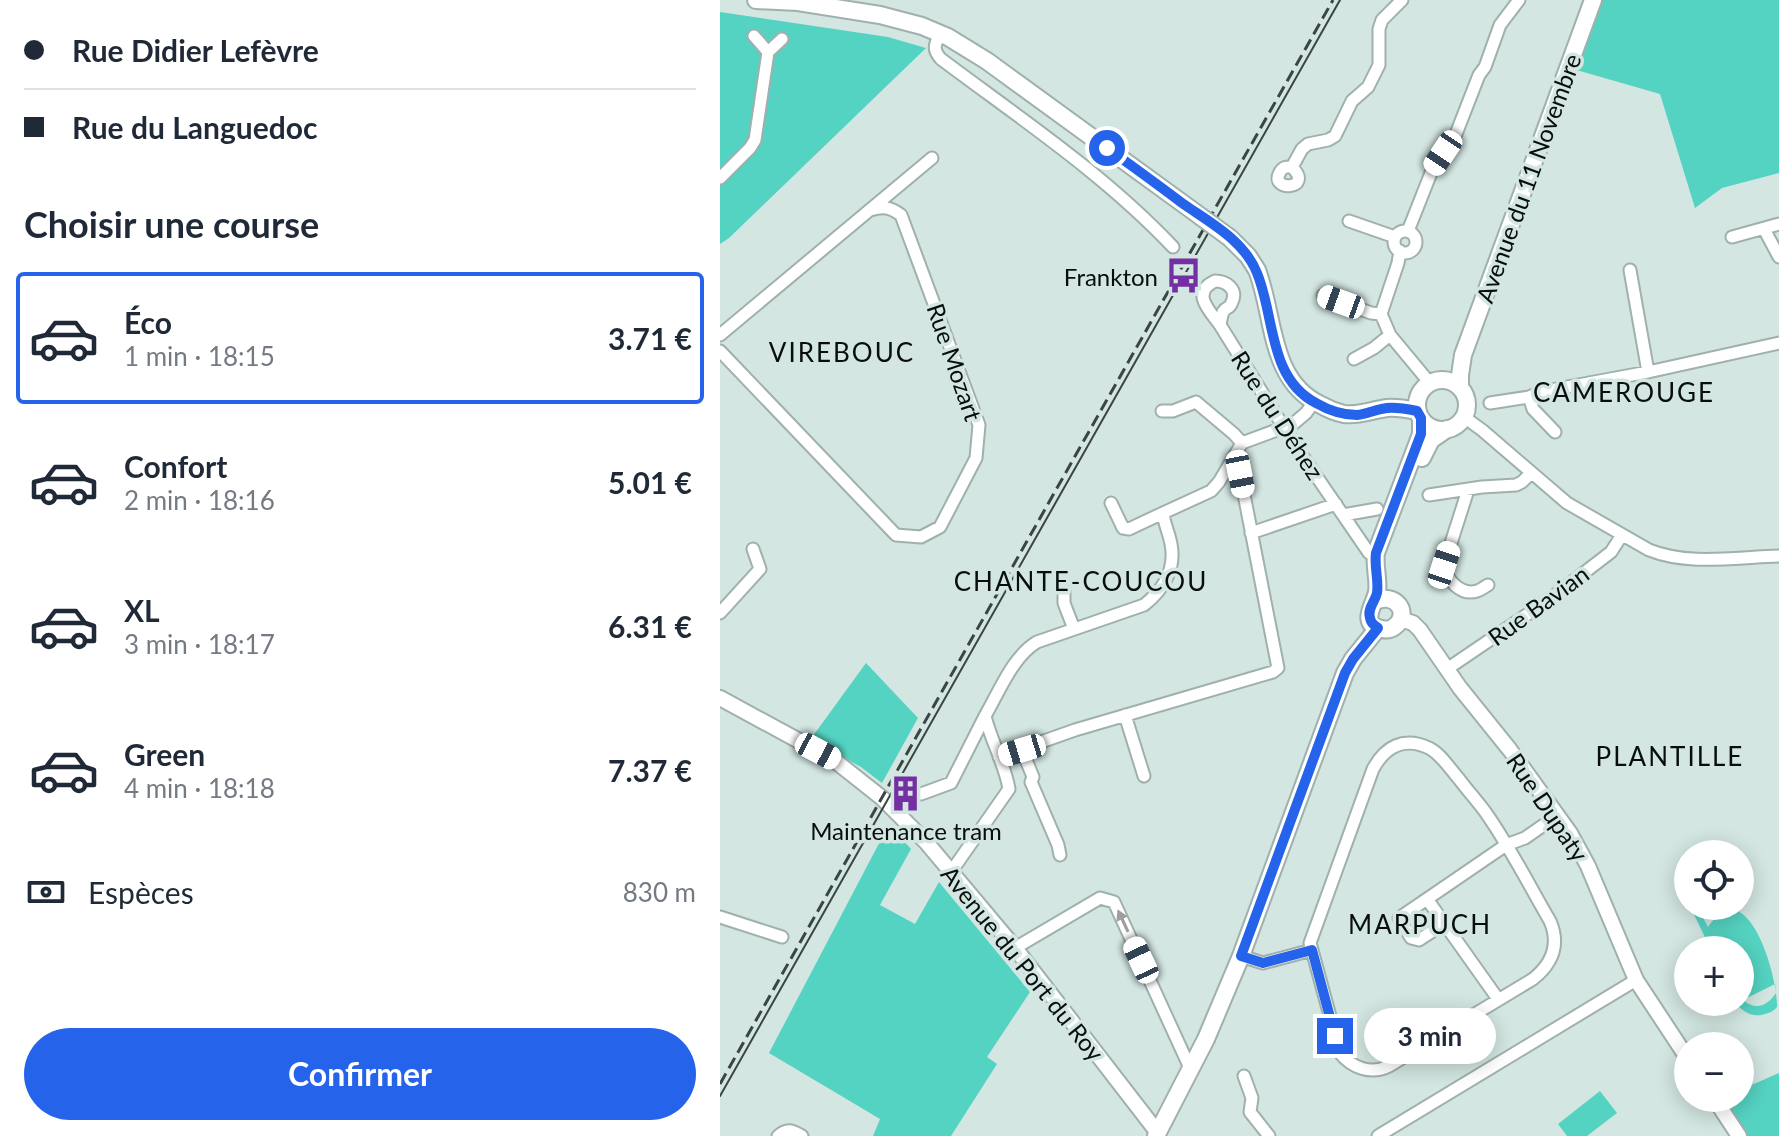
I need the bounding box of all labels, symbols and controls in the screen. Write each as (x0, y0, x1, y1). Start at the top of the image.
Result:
text: Rue Didier Lefèvre (72, 32, 319, 68)
street label: Avenue du 11 Novembre (1469, 50, 1587, 306)
text: Rue du Languedoc (72, 109, 317, 145)
car (1420, 126, 1466, 180)
route start (1089, 130, 1125, 166)
text: Choisir une course (24, 202, 319, 246)
bus stop icon: Frankton (1165, 257, 1203, 295)
place label: Frankton (1064, 262, 1158, 291)
car (1314, 283, 1368, 321)
street label: Rue Mozart (921, 300, 989, 425)
icon: car (28, 302, 100, 374)
text: Éco (124, 304, 172, 340)
text: 3.71 € (608, 320, 692, 356)
district label: VIREBOUC (769, 336, 915, 368)
text: 1 min · 18:15 (124, 340, 275, 372)
street label: Rue du Déhez (1226, 345, 1330, 485)
district label: CAMEROUGE (1533, 376, 1715, 408)
icon: car (28, 446, 100, 518)
text: Confort (124, 448, 227, 484)
car (1224, 448, 1256, 500)
text: 5.01 € (608, 464, 692, 500)
text: 2 min · 18:16 (124, 484, 275, 516)
car (1425, 538, 1463, 592)
street label: Rue Bavian (1482, 559, 1594, 651)
district label: CHANTE-COUCOU (954, 565, 1208, 597)
icon: car (28, 590, 100, 662)
text: XL (124, 592, 160, 628)
text: 6.31 € (608, 608, 692, 644)
text: 3 min · 18:17 (124, 628, 275, 660)
car (791, 729, 845, 773)
car (996, 732, 1048, 768)
icon: car (28, 734, 100, 806)
text: Green (124, 736, 205, 772)
district label: PLANTILLE (1596, 740, 1744, 772)
street label: Rue Dupaty (1501, 747, 1595, 867)
text: 7.37 € (608, 752, 692, 788)
text: 4 min · 18:18 (124, 772, 275, 804)
building icon: Maintenance tram (887, 774, 925, 812)
place label: Maintenance tram (810, 816, 1002, 845)
map controls (1674, 840, 1754, 1112)
button: locate (1674, 840, 1754, 920)
street label: Avenue du Port du Roy (936, 860, 1111, 1067)
icon: cash (24, 870, 68, 914)
text: Espèces (88, 874, 194, 910)
text: 830 m (623, 876, 696, 908)
district label: MARPUCH (1348, 908, 1492, 940)
one-way arrow (1116, 909, 1130, 933)
car (1120, 933, 1162, 987)
button: + (1674, 936, 1754, 1016)
callout: 3 min (1363, 1008, 1495, 1064)
route end (1317, 1018, 1353, 1054)
text: 3 min (1398, 1020, 1462, 1052)
button: Confirmer (24, 1028, 696, 1120)
button: − (1674, 1032, 1754, 1112)

